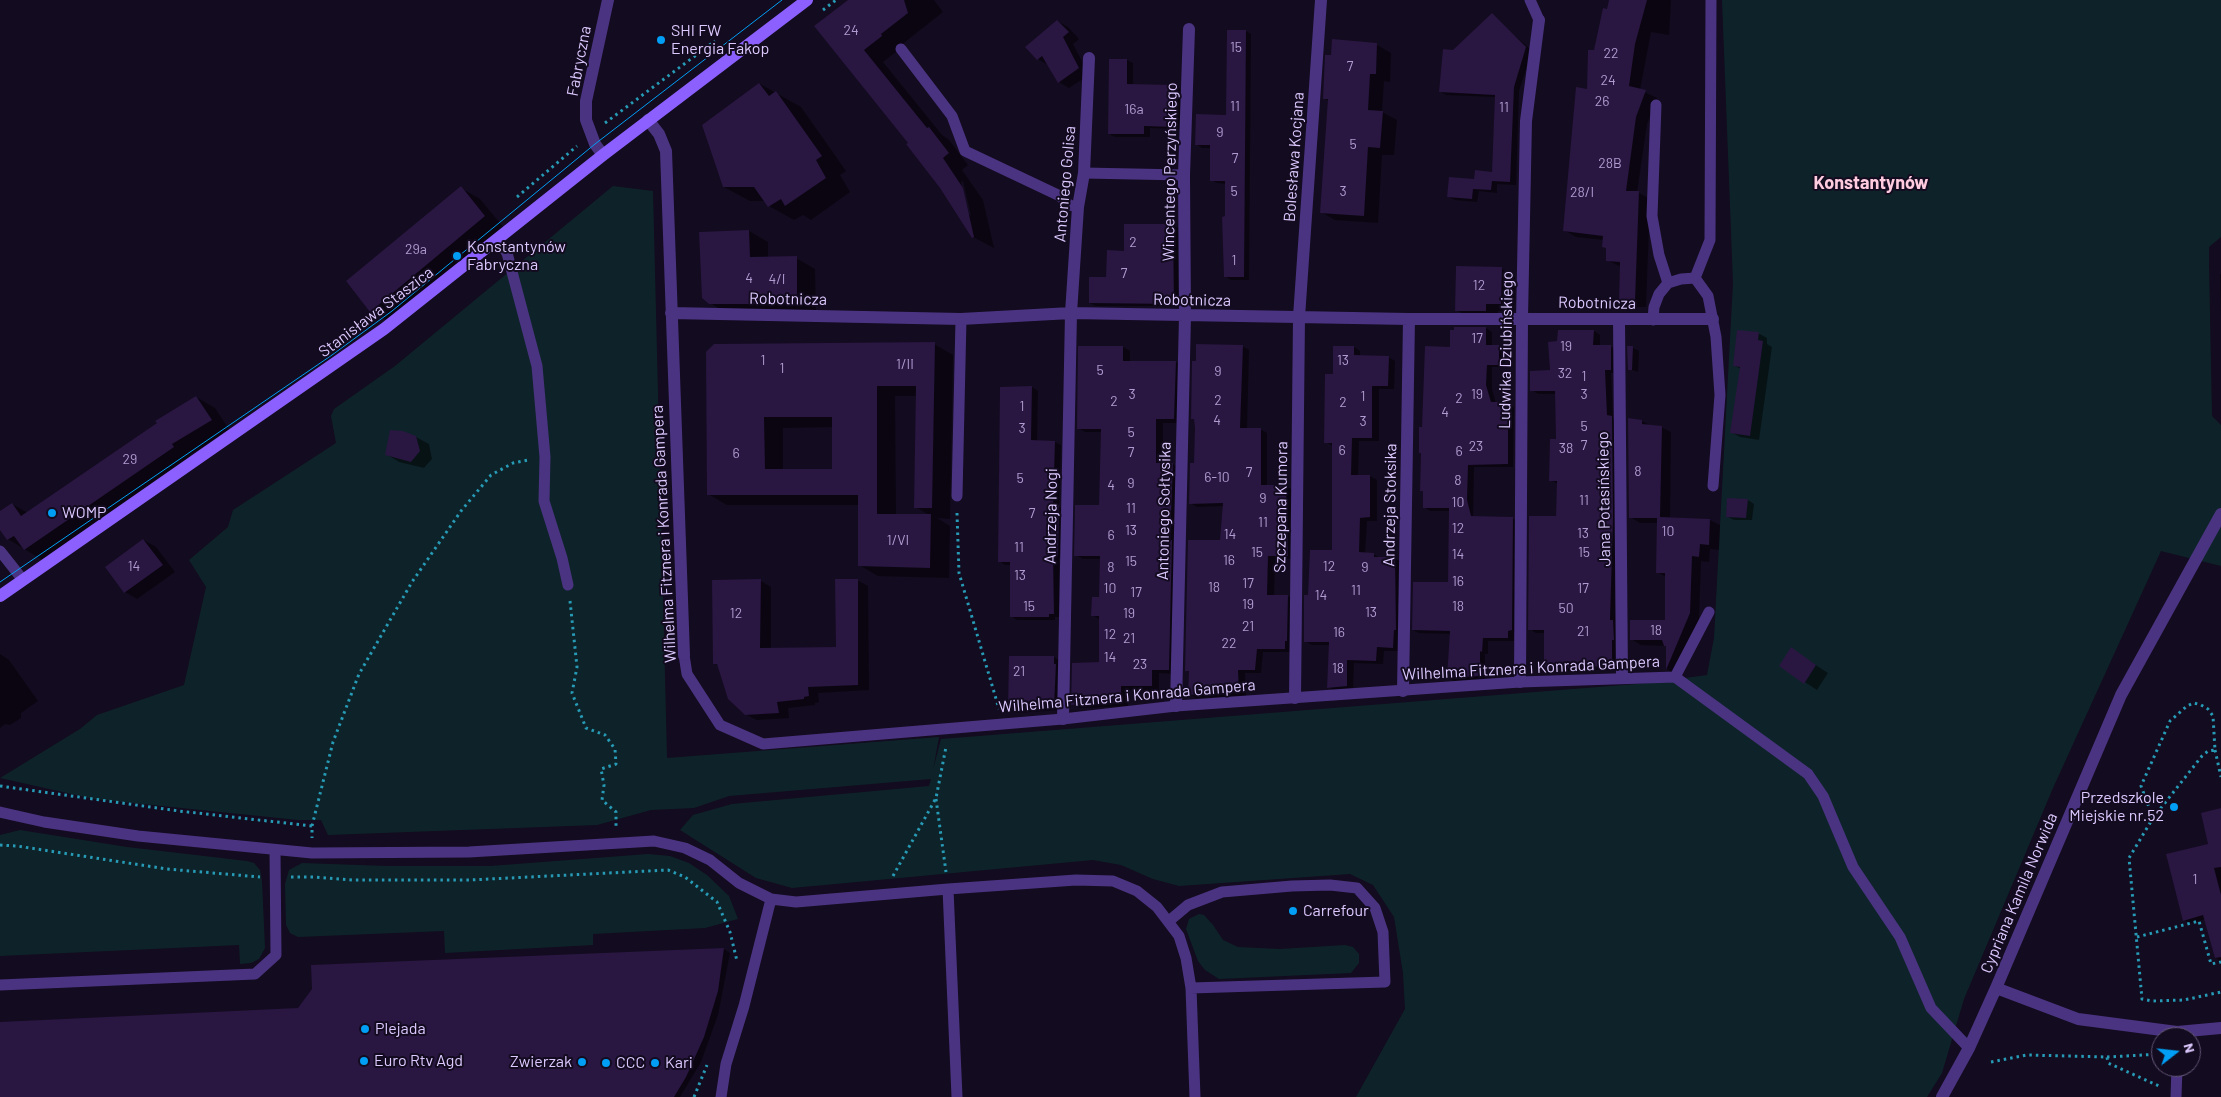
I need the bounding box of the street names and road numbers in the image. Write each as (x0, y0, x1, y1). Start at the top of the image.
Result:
street label: Fabryczna (563, 24, 595, 98)
street label: Wincentego Perzyńskiego (1159, 82, 1181, 262)
street label: Bolesława Kocjana (1280, 91, 1308, 223)
street label: Antoniego Golisa (1050, 125, 1080, 243)
street label: Stanisława Staszica (315, 263, 437, 361)
street label: Ludwika Dziubińskiego (1495, 271, 1517, 429)
street label: Robotnicza (749, 289, 827, 309)
street label: Robotnicza (1153, 290, 1231, 310)
street label: Robotnicza (1558, 293, 1636, 313)
street label: Wilhelma Fitznera i Konrada Gampera (648, 405, 680, 663)
street label: Jana Potasińskiego (1593, 431, 1615, 567)
street label: Szczepana Kumora (1270, 441, 1292, 573)
street label: Antoniego Sołtysika (1153, 442, 1175, 580)
street label: Andrzeja Stoksika (1379, 443, 1401, 567)
street label: Andrzeja Nogi (1041, 468, 1061, 564)
street label: Wilhelma Fitznera i Konrada Gampera (1402, 652, 1660, 684)
street label: Wilhelma Fitznera i Konrada Gampera (998, 675, 1256, 717)
street label: Cypriana Kamila Norwida (1976, 810, 2062, 976)

